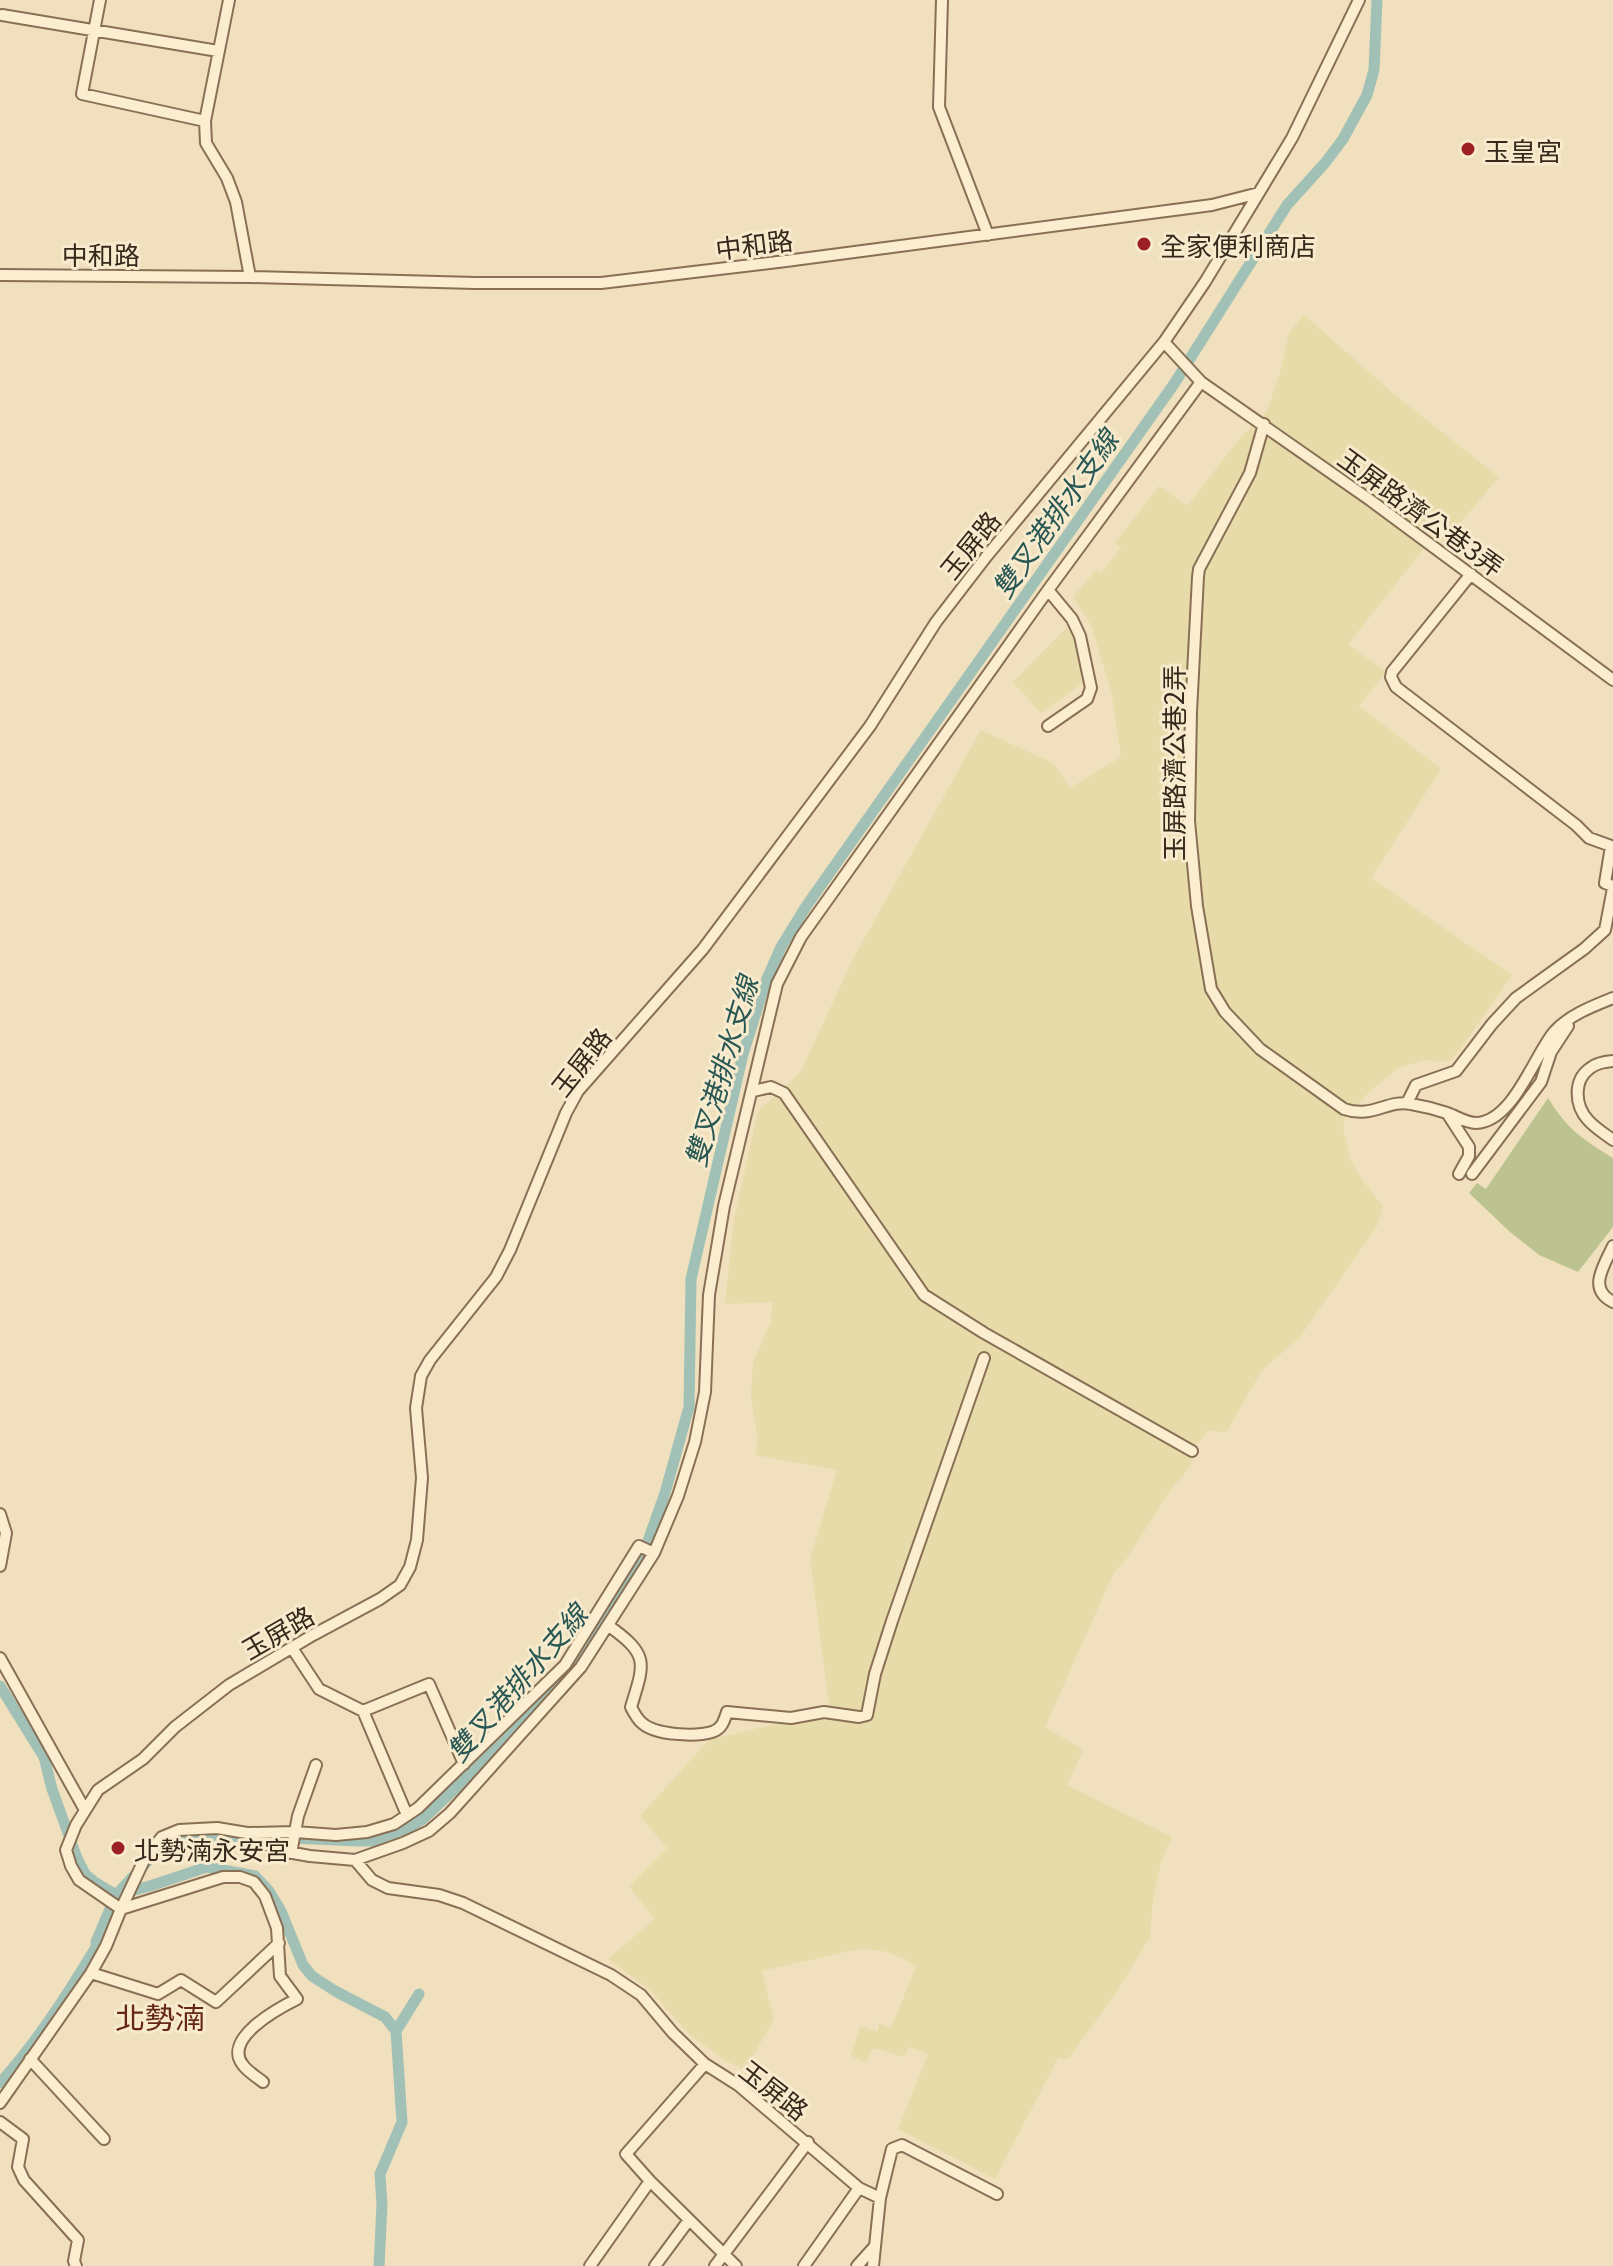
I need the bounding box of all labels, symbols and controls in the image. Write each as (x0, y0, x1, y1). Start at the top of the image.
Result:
place label: 玉皇宮 (1484, 131, 1562, 168)
marker: 玉皇宮 (1459, 140, 1477, 158)
street label: 中和路 (713, 220, 795, 266)
place label: 全家便利商店 (1160, 226, 1316, 263)
street label: 中和路 (62, 235, 140, 272)
marker: 全家便利商店 (1135, 235, 1153, 253)
water label: 雙叉港排水支線 (981, 419, 1128, 605)
street label: 玉屏路濟公巷3弄 (1332, 438, 1512, 584)
street label: 玉屏路 (930, 502, 1008, 586)
street label: 玉屏路濟公巷2弄 (1154, 665, 1191, 861)
water label: 雙叉港排水支線 (674, 968, 767, 1171)
street label: 玉屏路 (541, 1019, 619, 1103)
water label: 雙叉港排水支線 (437, 1593, 597, 1769)
street label: 玉屏路 (234, 1595, 320, 1667)
place label: 北勢湳永安宮 (134, 1830, 290, 1867)
marker: 北勢湳永安宮 (109, 1839, 127, 1857)
district label: 北勢湳 (115, 1994, 205, 2038)
street label: 玉屏路 (733, 2050, 817, 2128)

